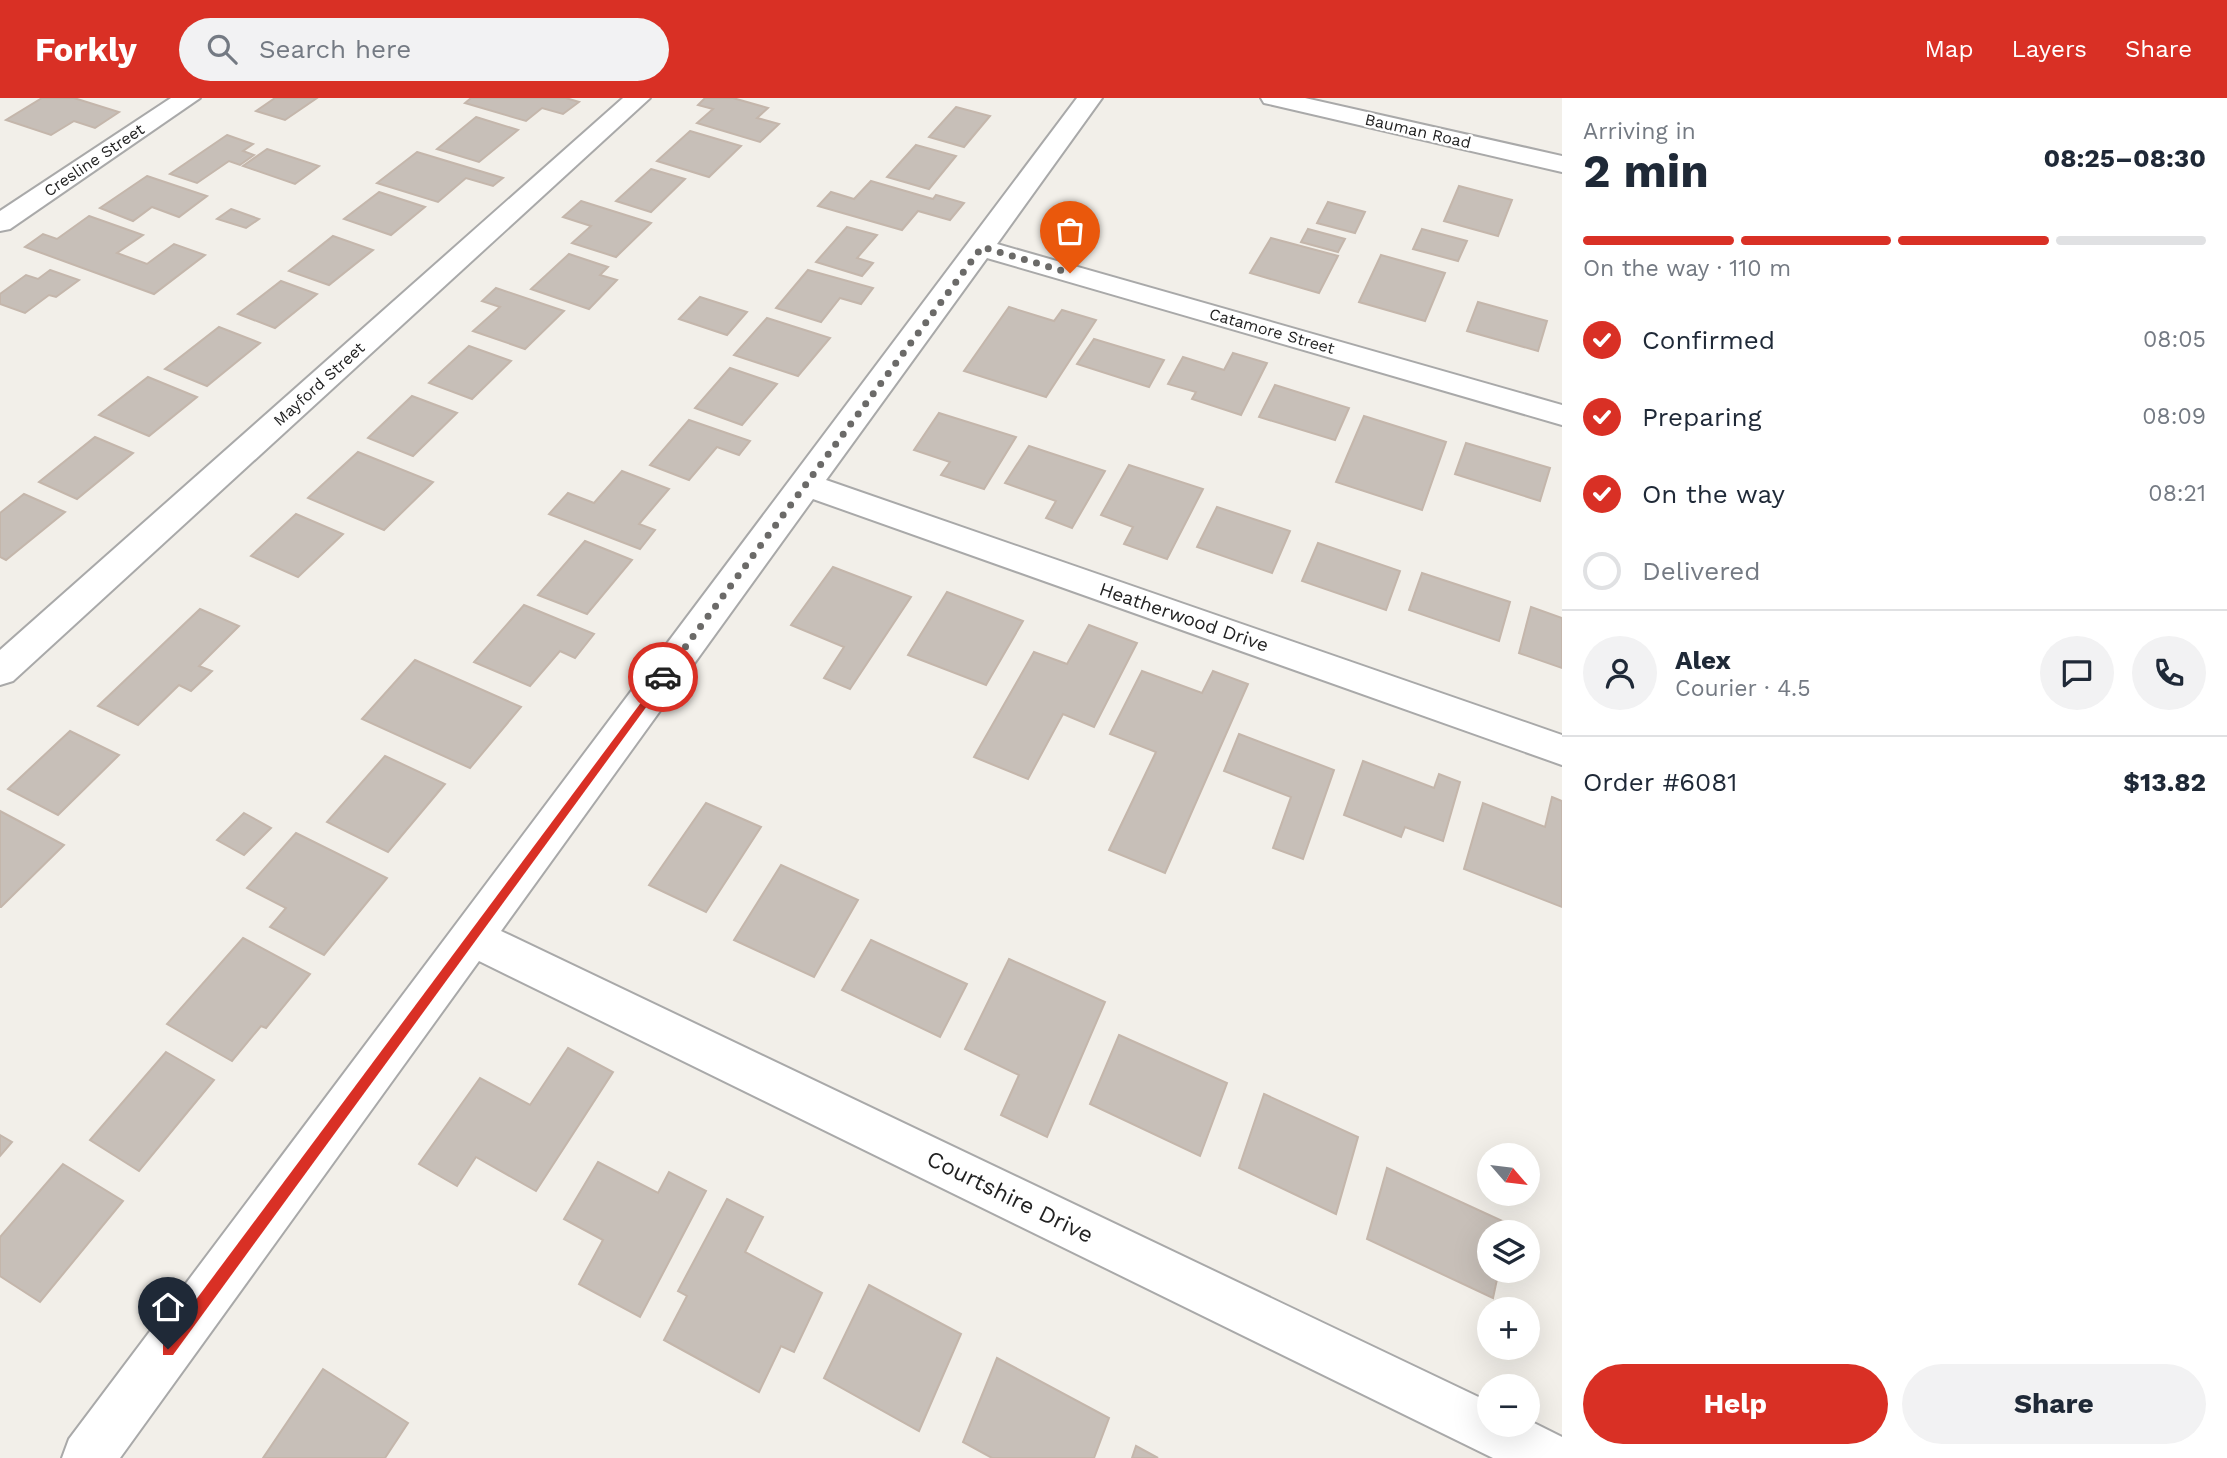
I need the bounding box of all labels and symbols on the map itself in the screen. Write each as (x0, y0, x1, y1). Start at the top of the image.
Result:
street label: Bauman Road (1363, 110, 1473, 152)
street label: Cresline Street (40, 119, 148, 201)
pin (1040, 201, 1100, 273)
street label: Catamore Street (1207, 304, 1337, 358)
street label: Mayford Street (270, 338, 369, 430)
street label: Heatherwood Drive (1096, 577, 1272, 657)
courier (628, 642, 698, 712)
north arrow (1477, 1143, 1540, 1206)
street label: Courtshire Drive (922, 1145, 1098, 1249)
pin (138, 1277, 198, 1349)

